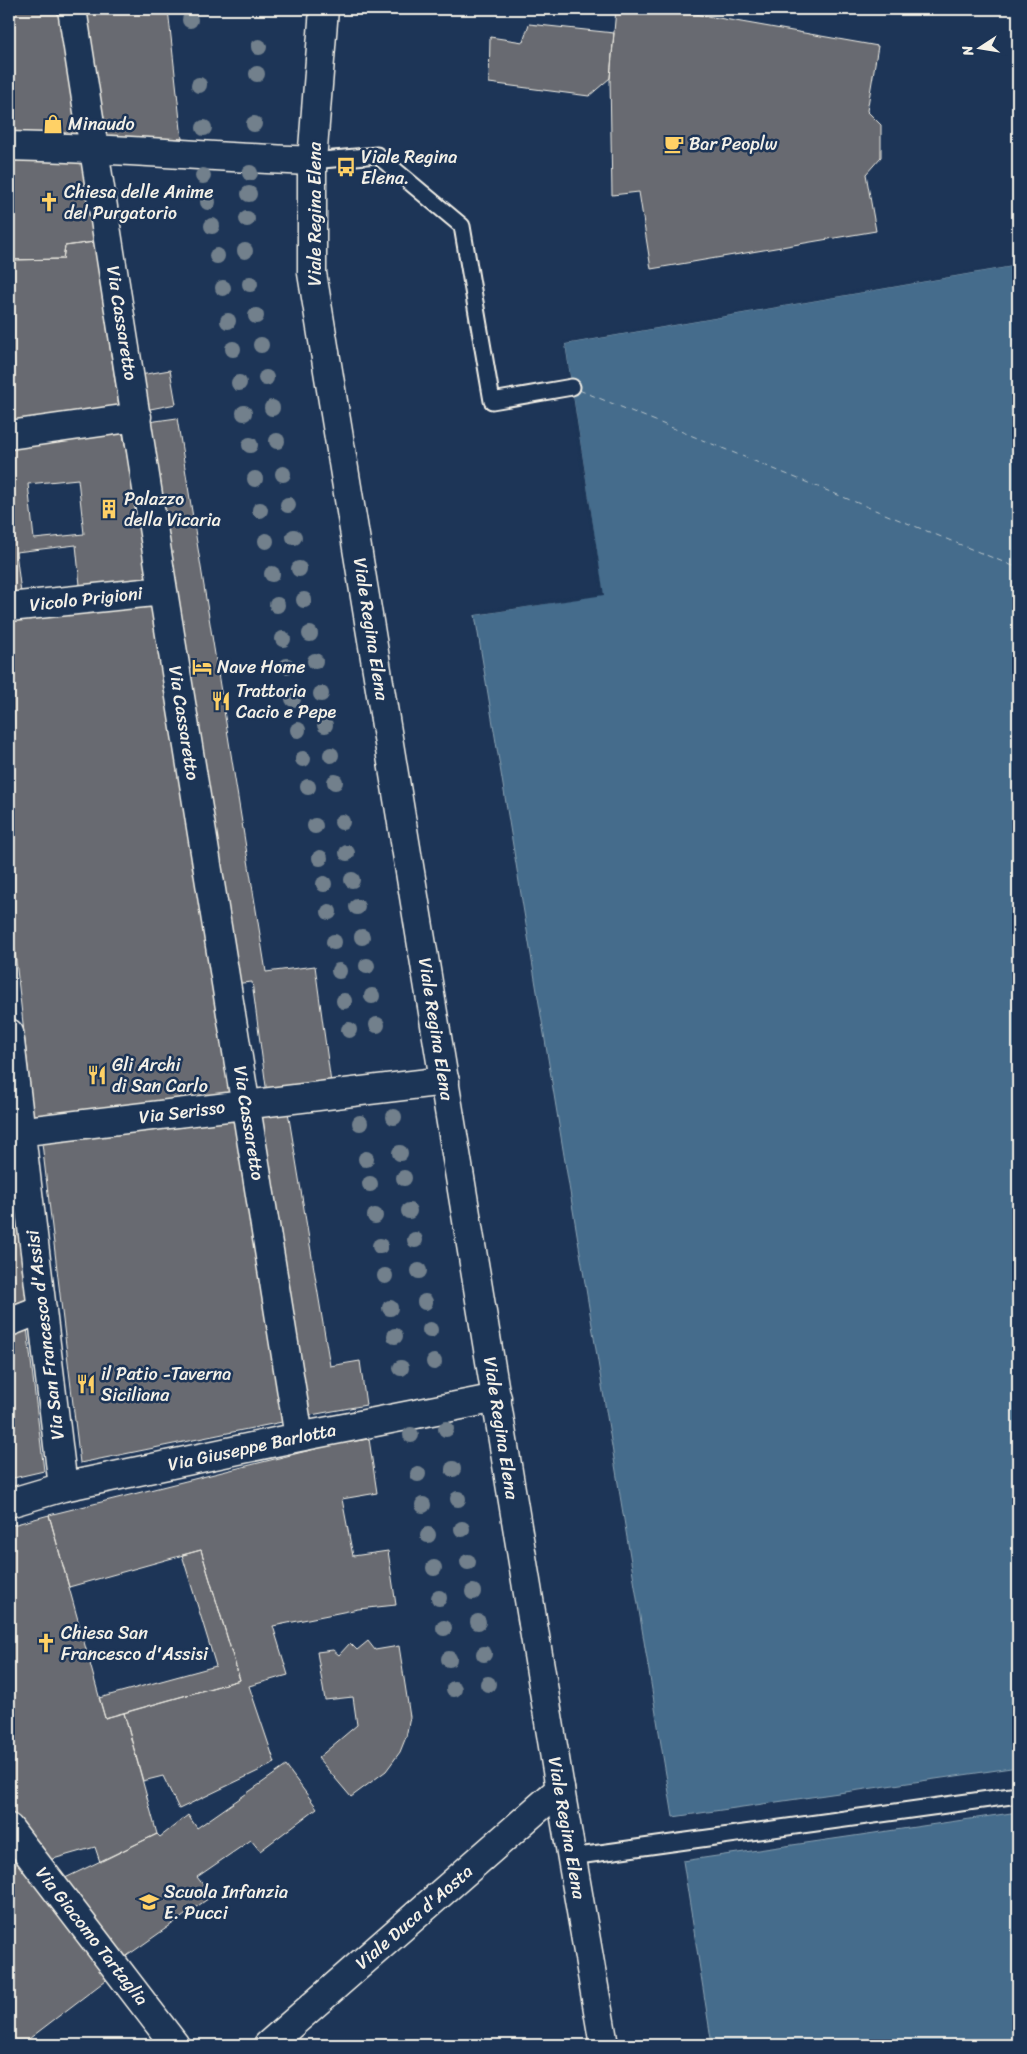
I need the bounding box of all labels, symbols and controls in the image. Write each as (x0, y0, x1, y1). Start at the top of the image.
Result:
north arrow (954, 22, 1004, 72)
text: N (954, 43, 981, 59)
place label: Minaudo (68, 108, 135, 140)
shop icon: Minaudo (42, 113, 64, 135)
place label: Bar Peoplw (689, 128, 778, 160)
cafe icon: Bar Peoplw (663, 133, 685, 155)
street label: Viale Regina Elena (299, 141, 331, 286)
place label: Viale Regina Elena. (361, 141, 457, 194)
bus stop icon: Viale Regina Elena. (335, 156, 357, 178)
place label: Chiesa delle Anime del Purgatorio (64, 176, 213, 229)
church icon: Chiesa delle Anime del Purgatorio (38, 191, 60, 213)
street label: Via Cassaretto (97, 263, 147, 383)
place label: Palazzo della Vicaria (124, 483, 221, 536)
building icon: Palazzo della Vicaria (98, 498, 120, 520)
street label: Viale Regina Elena (344, 555, 398, 704)
street label: Vicolo Prigioni (28, 577, 145, 621)
place label: Nave Home (217, 651, 306, 683)
hotel icon: Nave Home (191, 656, 213, 678)
street label: Via Cassaretto (159, 663, 209, 783)
place label: Trattoria Cacio e Pepe (236, 675, 336, 728)
restaurant icon: Trattoria Cacio e Pepe (210, 690, 232, 712)
street label: Viale Regina Elena (409, 955, 463, 1104)
place label: Gli Archi di San Carlo (112, 1049, 208, 1102)
street label: Via Cassaretto (224, 1063, 274, 1183)
restaurant icon: Gli Archi di San Carlo (86, 1064, 108, 1086)
street label: Via Serisso (137, 1091, 227, 1133)
street label: Via San Francesco d'Assisi (16, 1227, 74, 1442)
street label: Viale Regina Elena (474, 1354, 528, 1503)
place label: il Patio -Taverna Siciliana (101, 1358, 231, 1411)
restaurant icon: il Patio -Taverna Siciliana (75, 1373, 97, 1395)
street label: Via Giuseppe Barlotta (165, 1414, 339, 1480)
place label: Chiesa San Francesco d'Assisi (61, 1617, 209, 1670)
church icon: Chiesa San Francesco d'Assisi (35, 1632, 57, 1654)
street label: Viale Regina Elena (539, 1754, 595, 1903)
street label: Viale Duca d'Aosta (347, 1856, 481, 1978)
street label: Via Giacomo Tartaglia (27, 1859, 157, 2013)
place label: Scuola Infanzia E. Pucci (164, 1876, 288, 1929)
school or university icon: Scuola Infanzia E. Pucci (138, 1891, 160, 1913)

